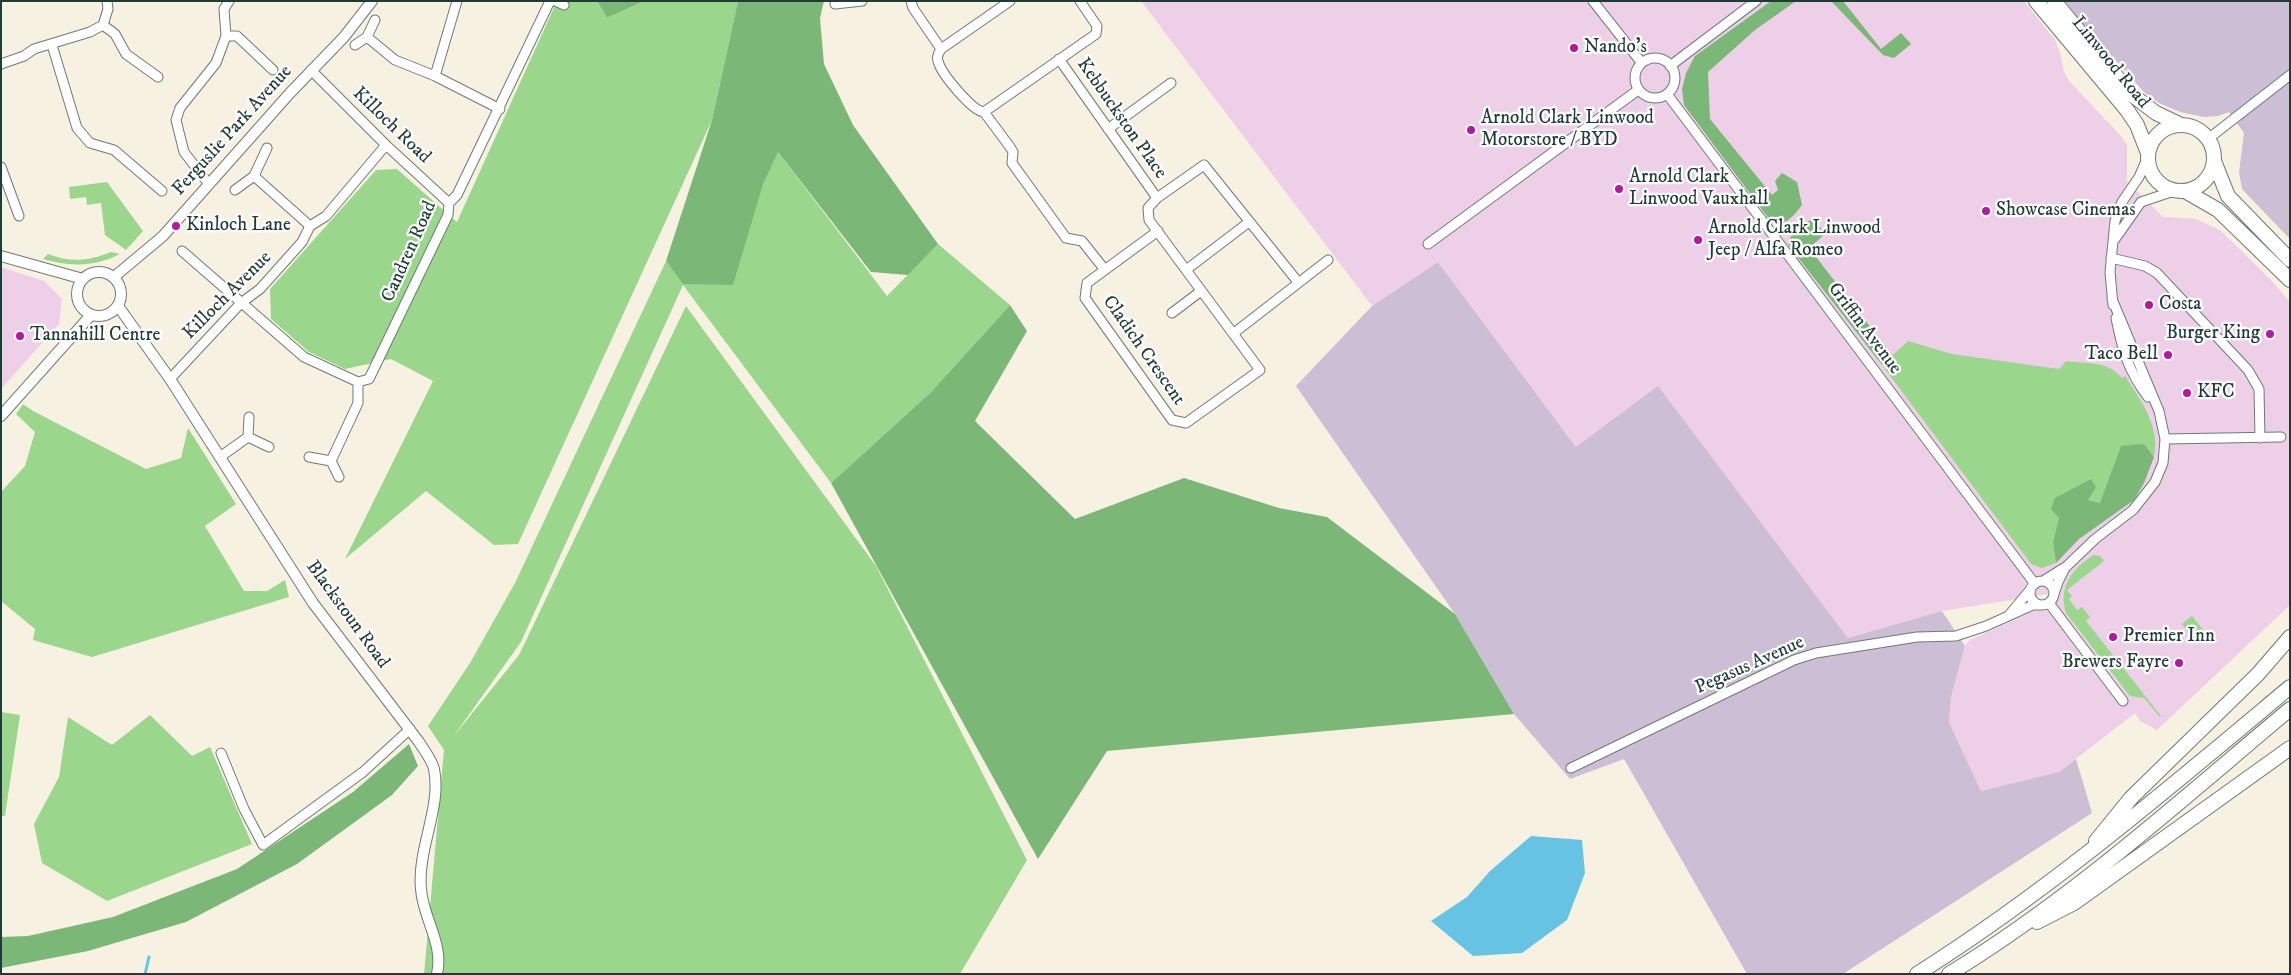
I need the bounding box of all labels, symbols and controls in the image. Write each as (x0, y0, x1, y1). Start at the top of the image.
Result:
street label: Linwood Road (2066, 12, 2154, 114)
place label: Nando's (1584, 37, 1647, 59)
marker: Nando's (1568, 42, 1580, 54)
street label: Kebbuckston Place (1071, 54, 1171, 184)
street label: Ferguslie Park Avenue (168, 61, 298, 201)
street label: Killoch Road (347, 83, 435, 169)
place label: Arnold Clark Linwood Motorstore / BYD (1481, 108, 1654, 152)
marker: Arnold Clark Linwood Motorstore / BYD (1465, 124, 1477, 136)
place label: Arnold Clark Linwood Vauxhall (1629, 167, 1768, 211)
marker: Arnold Clark Linwood Vauxhall (1613, 183, 1625, 195)
street label: Candren Road (378, 198, 442, 306)
place label: Showcase Cinemas (1996, 200, 2136, 222)
marker: Showcase Cinemas (1980, 205, 1992, 217)
place label: Kinloch Lane (186, 215, 291, 237)
place label: Arnold Clark Linwood Jeep / Alfa Romeo (1708, 218, 1881, 262)
marker: Kinloch Lane (170, 220, 182, 232)
marker: Arnold Clark Linwood Jeep / Alfa Romeo (1692, 234, 1704, 246)
street label: Killoch Avenue (179, 247, 277, 345)
street label: Griffin Avenue (1822, 279, 1906, 379)
street label: Cladich Crescent (1097, 292, 1189, 410)
place label: Costa (2159, 294, 2201, 316)
marker: Costa (2143, 299, 2155, 311)
place label: Burger King (2166, 323, 2260, 345)
place label: Tannahill Centre (30, 325, 160, 347)
marker: Burger King (2264, 328, 2276, 340)
marker: Tannahill Centre (14, 330, 26, 342)
place label: Taco Bell (2084, 344, 2158, 366)
marker: Taco Bell (2162, 349, 2174, 361)
place label: KFC (2197, 382, 2235, 404)
marker: KFC (2181, 387, 2193, 399)
street label: Blackstoun Road (300, 557, 394, 673)
place label: Premier Inn (2123, 626, 2215, 648)
marker: Premier Inn (2107, 631, 2119, 643)
street label: Pegasus Avenue (1692, 632, 1808, 700)
place label: Brewers Fayre (2062, 652, 2169, 674)
marker: Brewers Fayre (2173, 657, 2185, 669)

